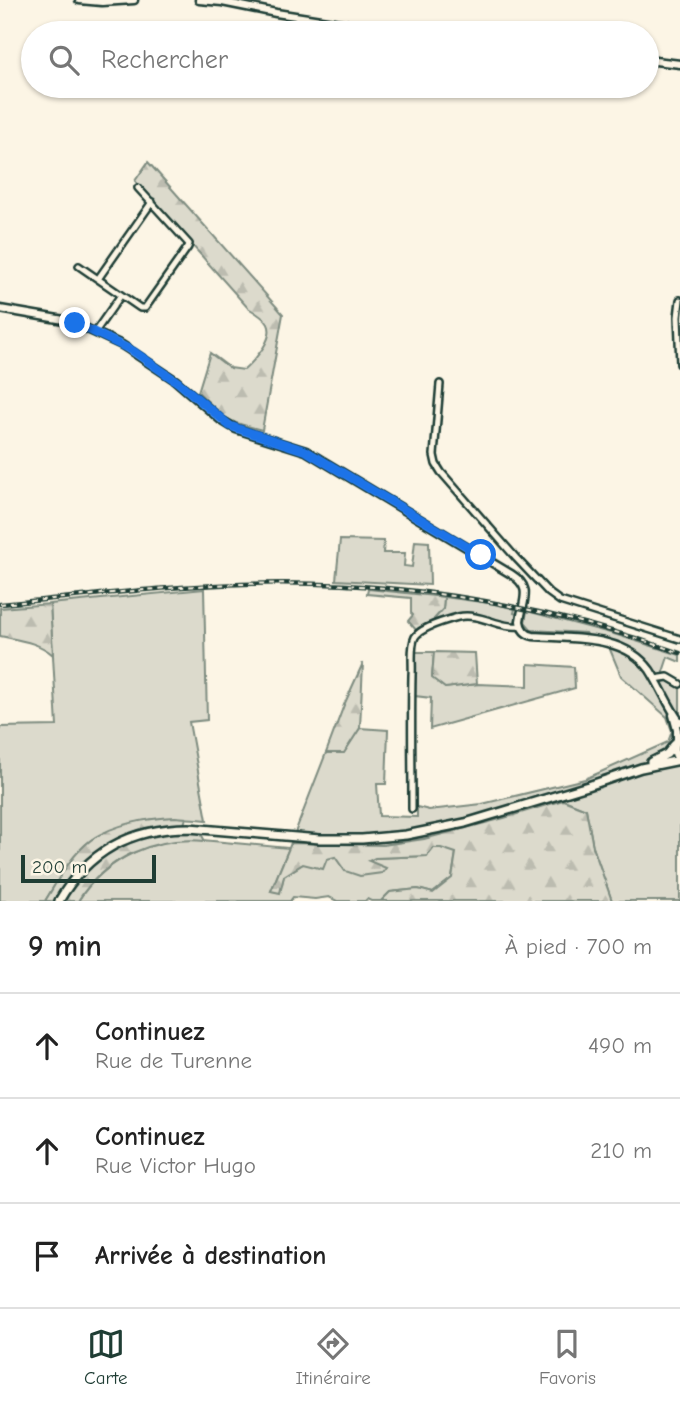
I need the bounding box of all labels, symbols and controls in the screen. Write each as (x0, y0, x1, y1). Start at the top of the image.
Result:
search box (21, 21, 659, 98)
icon: search (45, 41, 83, 79)
text: Rechercher (101, 45, 228, 75)
route end (59, 307, 90, 338)
route start (465, 539, 496, 570)
scale bar (21, 852, 156, 884)
text: 200 m (32, 856, 87, 878)
text: 9 min (28, 929, 102, 964)
text: À pied · 700 m (505, 933, 652, 960)
text: Continuez (95, 1017, 205, 1047)
icon: ahead (28, 1027, 66, 1065)
text: 490 m (588, 1032, 652, 1059)
text: Rue de Turenne (95, 1047, 252, 1074)
text: Continuez (95, 1122, 205, 1152)
icon: ahead (28, 1132, 66, 1170)
text: 210 m (590, 1137, 652, 1164)
text: Rue Victor Hugo (95, 1152, 256, 1179)
icon: arrive (28, 1237, 66, 1275)
text: Arrivée à destination (95, 1241, 326, 1271)
tab: Carte (84, 1325, 127, 1389)
tab: Itinéraire (296, 1325, 371, 1389)
tab: Favoris (539, 1325, 596, 1389)

